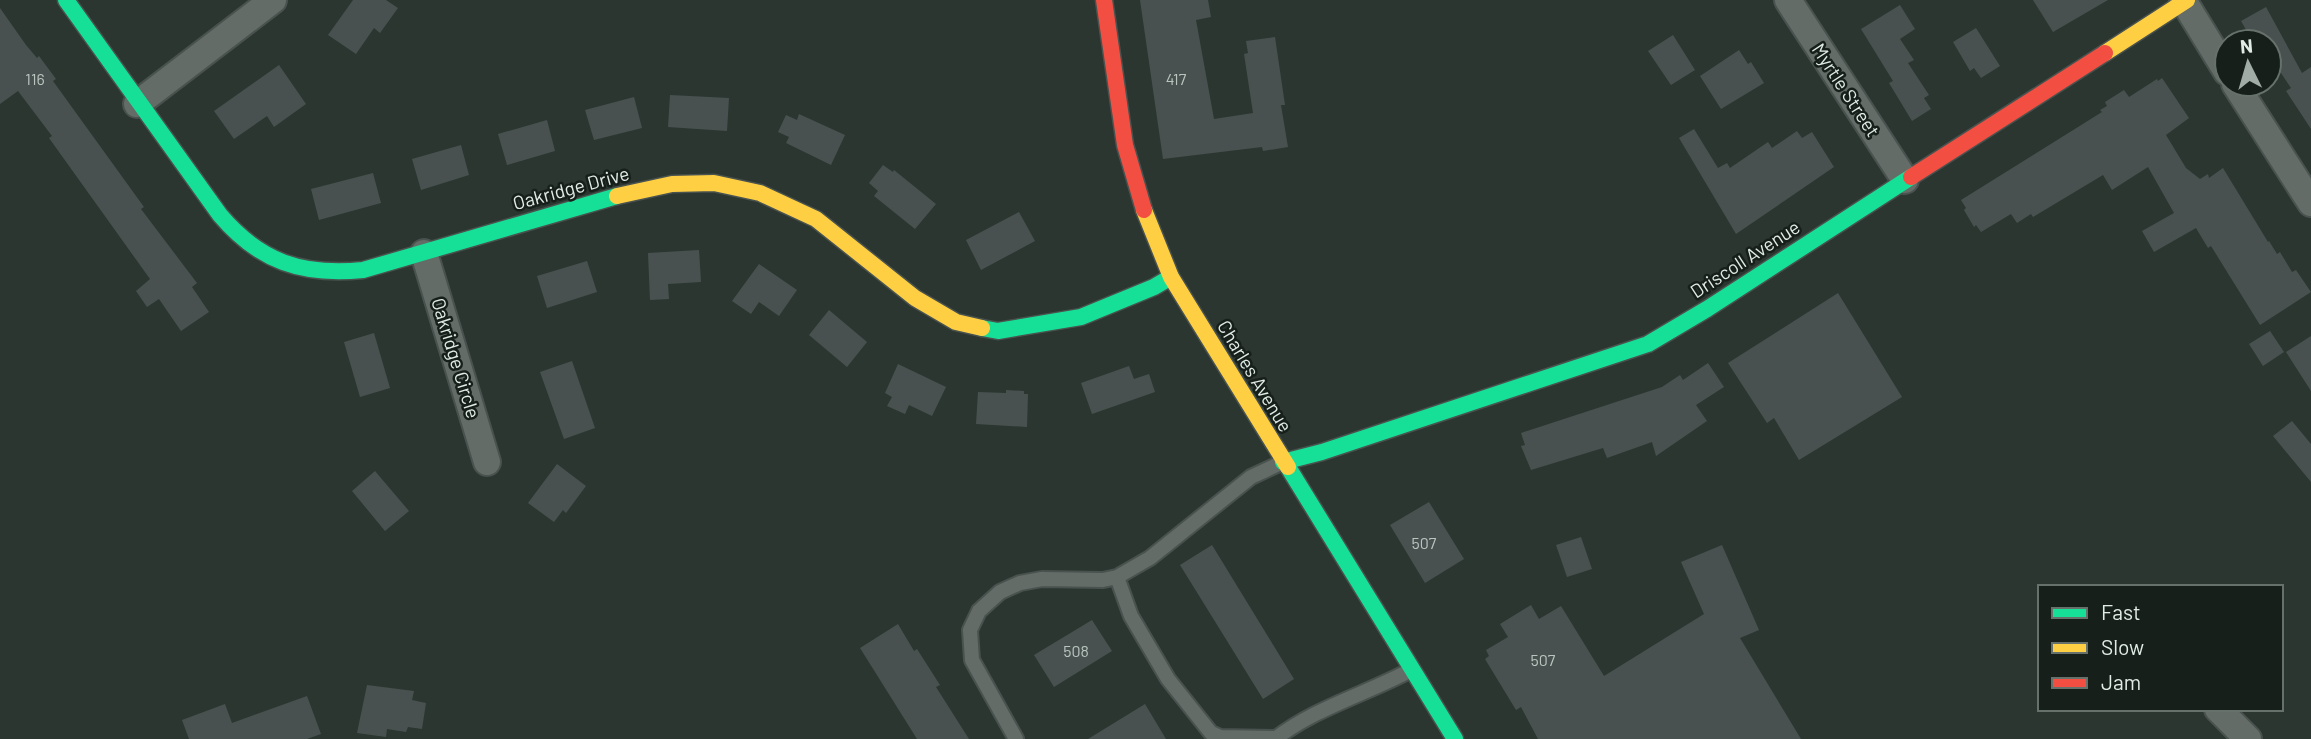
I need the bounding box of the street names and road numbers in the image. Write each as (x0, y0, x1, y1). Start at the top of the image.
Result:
street label: Myrtle Street (1808, 39, 1885, 141)
street label: Oakridge Drive (510, 161, 632, 214)
street label: Driscoll Avenue (1686, 215, 1804, 302)
street label: Oakridge Circle (427, 295, 486, 421)
street label: Charles Avenue (1213, 316, 1298, 436)

